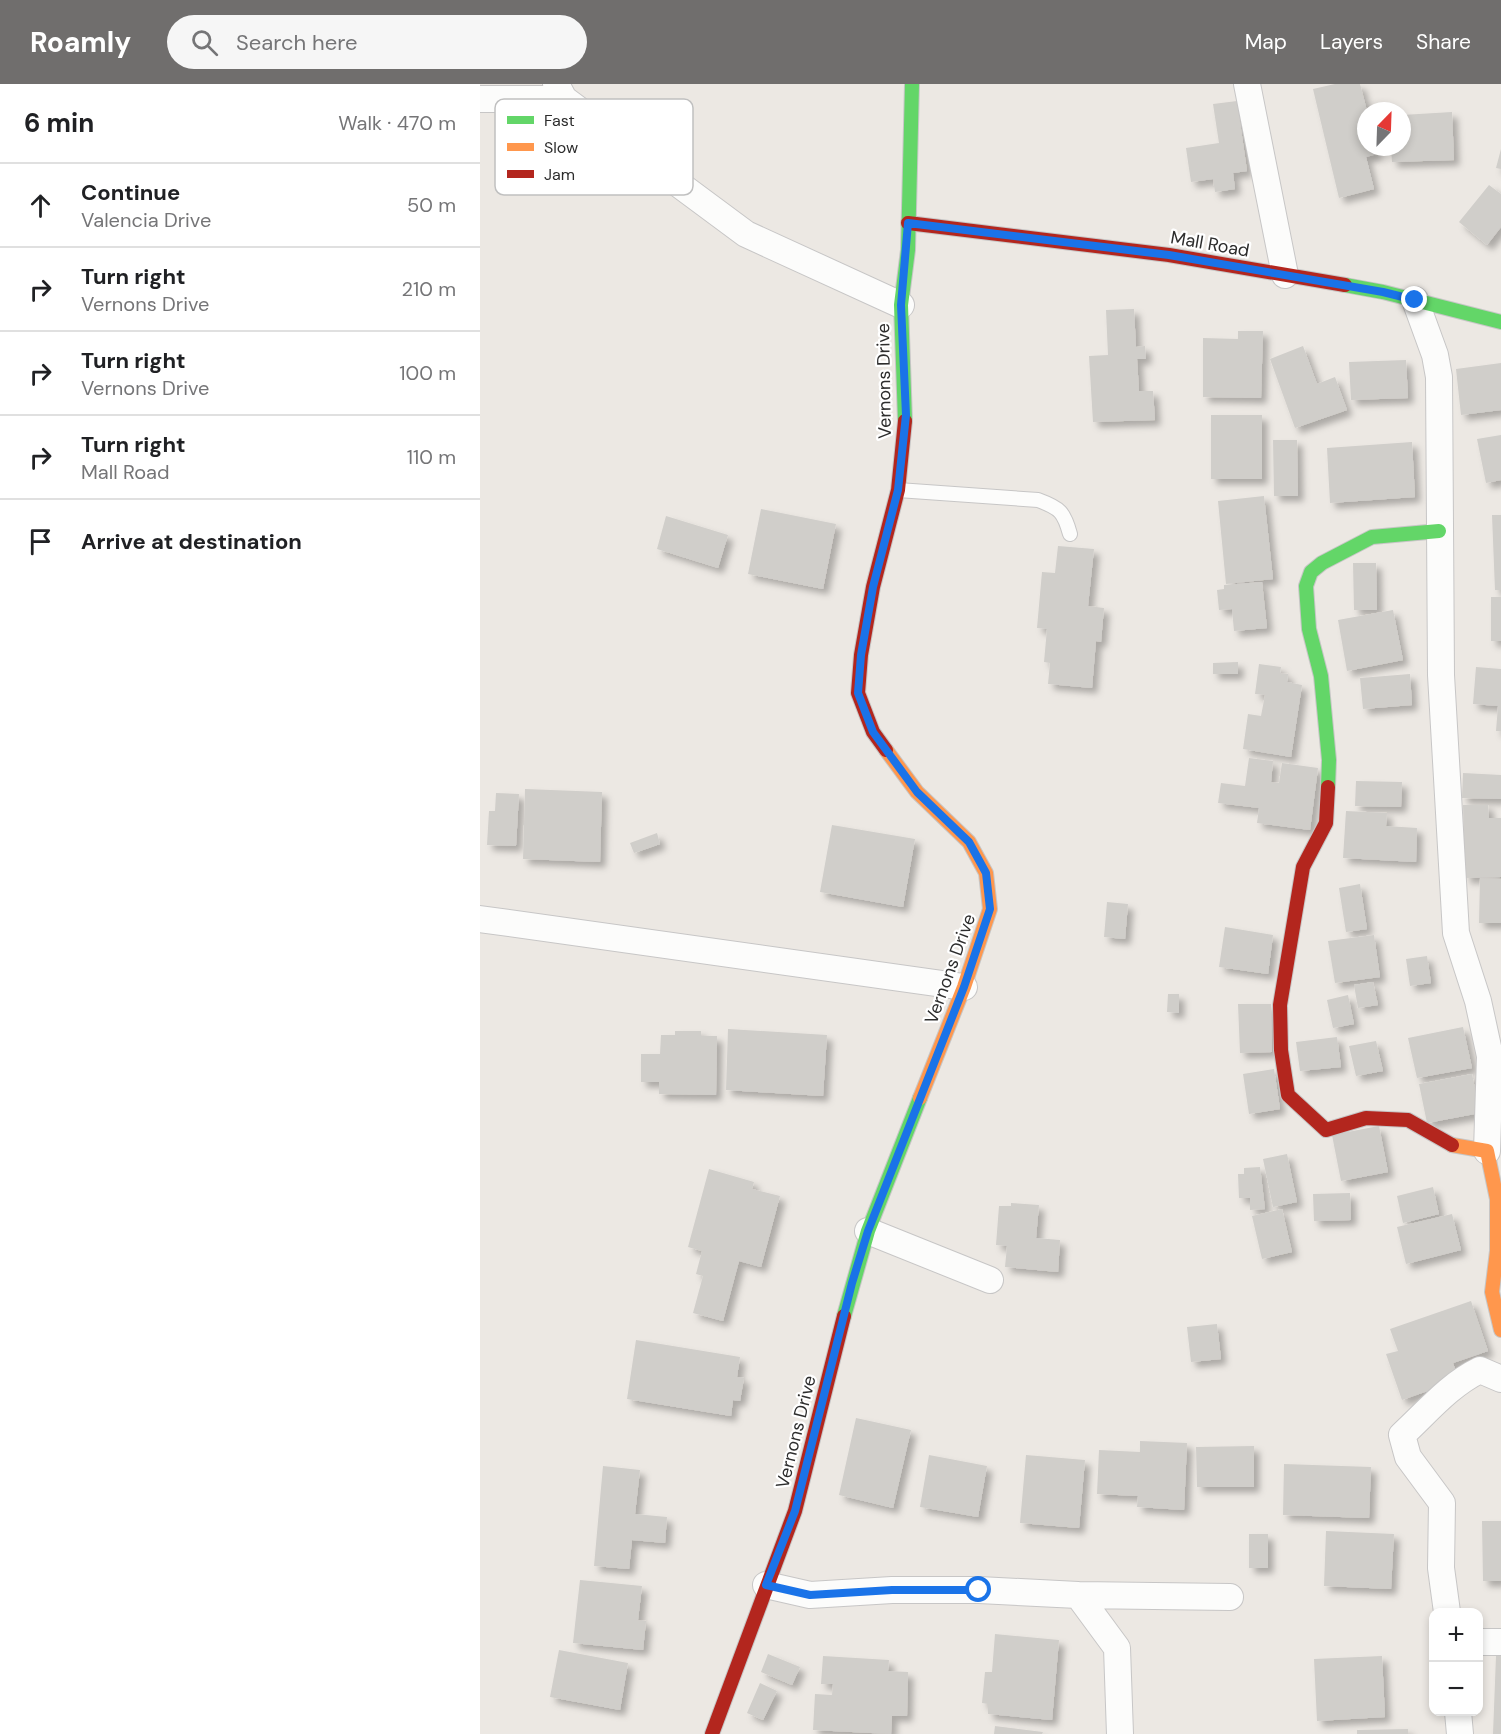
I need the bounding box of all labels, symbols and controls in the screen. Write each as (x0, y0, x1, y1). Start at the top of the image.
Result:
search box (167, 15, 587, 69)
text: Roamly (30, 24, 131, 61)
icon: search (188, 26, 221, 59)
text: Search here (236, 28, 357, 57)
text: Map (1245, 28, 1287, 56)
text: Layers (1320, 28, 1383, 56)
text: Share (1416, 28, 1471, 56)
legend (495, 99, 693, 195)
north arrow (1357, 102, 1411, 156)
text: 6 min (24, 106, 94, 140)
text: Walk · 470 m (338, 110, 456, 136)
text: Fast (544, 110, 575, 131)
text: Slow (544, 137, 578, 158)
text: Jam (544, 164, 575, 185)
text: Continue (81, 178, 180, 207)
icon: ahead (24, 189, 57, 222)
text: 50 m (407, 192, 456, 218)
text: Valencia Drive (81, 207, 211, 233)
street label: Mall Road (1169, 225, 1251, 263)
text: Turn right (81, 262, 186, 291)
icon: right (24, 273, 57, 306)
text: 210 m (401, 276, 456, 302)
route end (1401, 286, 1427, 312)
text: Vernons Drive (81, 291, 209, 317)
street label: Vernons Drive (871, 323, 897, 439)
text: Turn right (81, 346, 186, 375)
icon: right (24, 357, 57, 390)
text: 100 m (399, 360, 456, 386)
text: Vernons Drive (81, 375, 209, 401)
text: Turn right (81, 430, 186, 459)
icon: right (24, 441, 57, 474)
text: 110 m (407, 444, 456, 470)
text: Mall Road (81, 459, 170, 485)
icon: arrive (24, 525, 57, 558)
text: Arrive at destination (81, 527, 302, 556)
street label: Vernons Drive (919, 911, 981, 1027)
street label: Vernons Drive (770, 1373, 822, 1491)
route start (965, 1576, 991, 1602)
map controls (1429, 1608, 1483, 1716)
button: + (1429, 1608, 1483, 1662)
button: − (1429, 1662, 1483, 1716)

